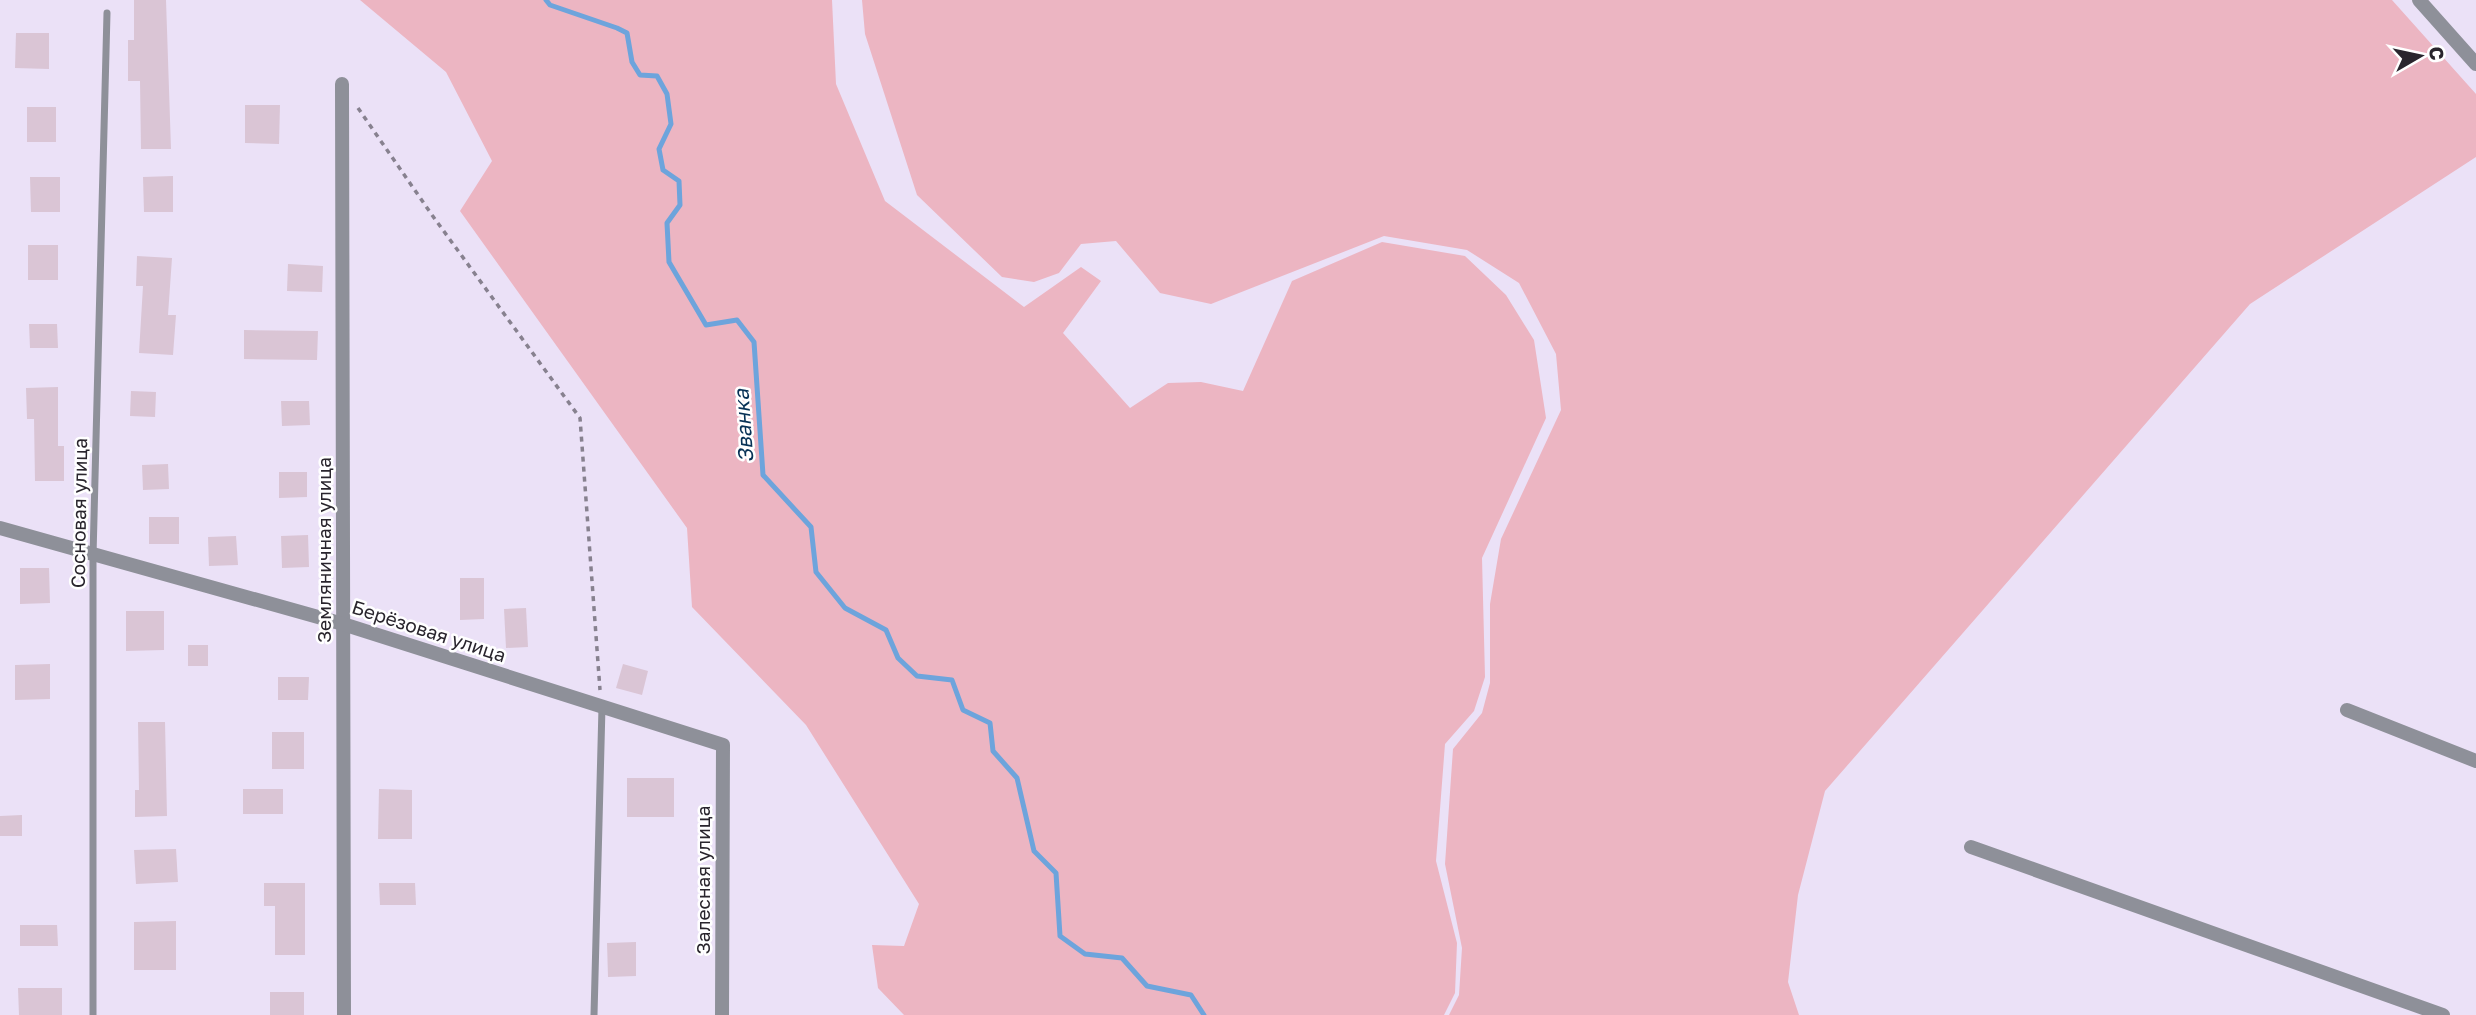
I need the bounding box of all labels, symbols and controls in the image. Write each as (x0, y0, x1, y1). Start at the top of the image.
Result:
north arrow (2385, 21, 2455, 91)
text: С (2425, 45, 2450, 62)
water label: Званка (727, 387, 759, 464)
street label: Сосновая улица (66, 438, 91, 588)
street label: Земляничная улица (312, 457, 335, 643)
street label: Берёзовая улица (349, 595, 509, 666)
street label: Залесная улица (691, 806, 714, 954)

